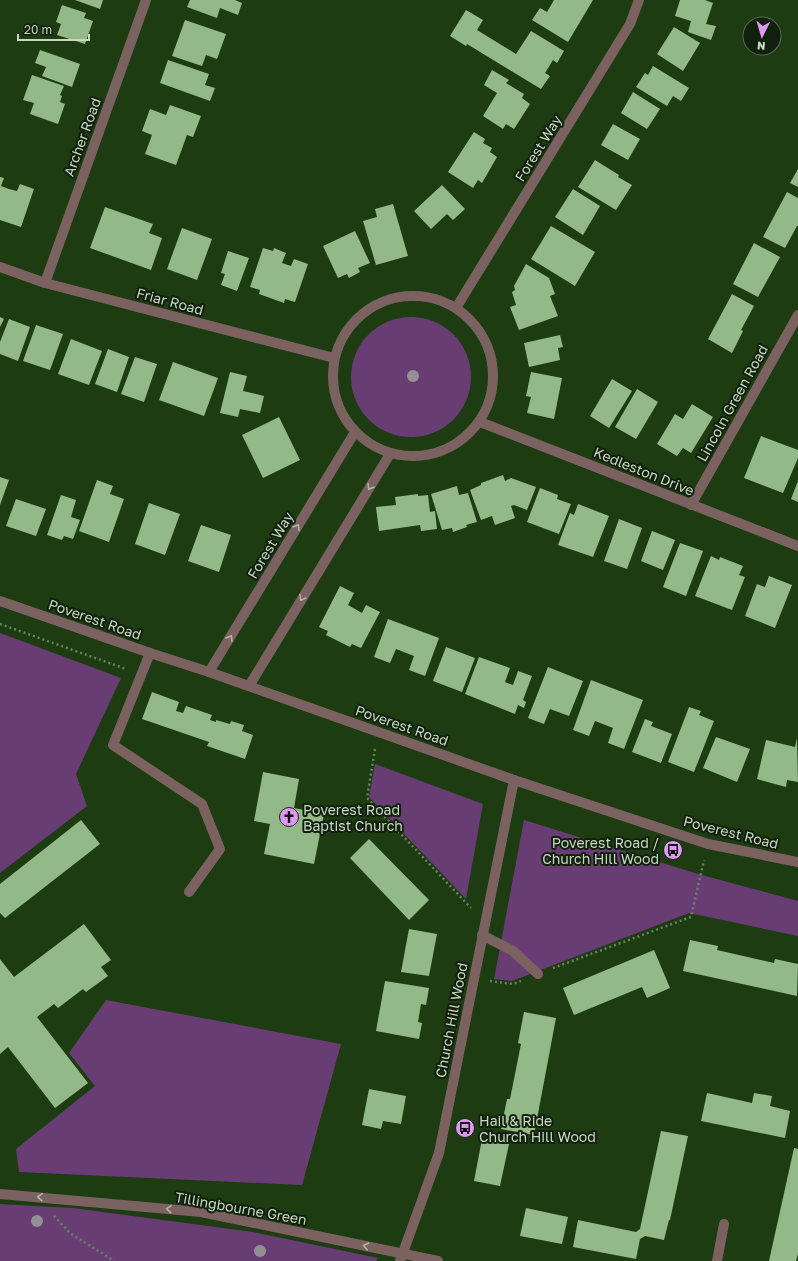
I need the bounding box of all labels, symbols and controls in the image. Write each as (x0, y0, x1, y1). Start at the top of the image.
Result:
scale bar (18, 16, 89, 42)
north arrow (742, 16, 782, 56)
text: 20 m (24, 22, 52, 37)
text: N (756, 40, 766, 53)
street label: Archer Road (60, 95, 104, 179)
street label: Forest Way (511, 112, 565, 184)
street label: Friar Road (135, 284, 205, 318)
street label: Lincoln Green Road (693, 342, 771, 464)
street label: Kedleston Drive (591, 443, 697, 499)
one-way arrow (367, 483, 375, 490)
street label: Forest Way (243, 508, 297, 581)
one-way arrow (292, 524, 300, 531)
one-way arrow (300, 594, 307, 601)
street label: Poverest Road (46, 595, 144, 643)
one-way arrow (225, 635, 232, 642)
street label: Poverest Road (353, 701, 451, 749)
place label: Poverest Road Baptist Church (303, 801, 403, 834)
church icon: Poverest Road Baptist Church (278, 806, 300, 828)
street label: Poverest Road (682, 812, 780, 852)
place label: Poverest Road / Church Hill Wood (542, 834, 659, 867)
bus stop icon: Poverest Road / Church Hill Wood (662, 839, 684, 861)
street label: Church Hill Wood (432, 961, 470, 1079)
place label: Hail & Ride Church Hill Wood (479, 1112, 596, 1145)
bus stop icon: Hail & Ride Church Hill Wood (454, 1117, 476, 1139)
street label: Tillingbourne Green (174, 1188, 308, 1228)
one-way arrow (37, 1193, 43, 1202)
one-way arrow (166, 1204, 172, 1213)
one-way arrow (362, 1242, 369, 1250)

